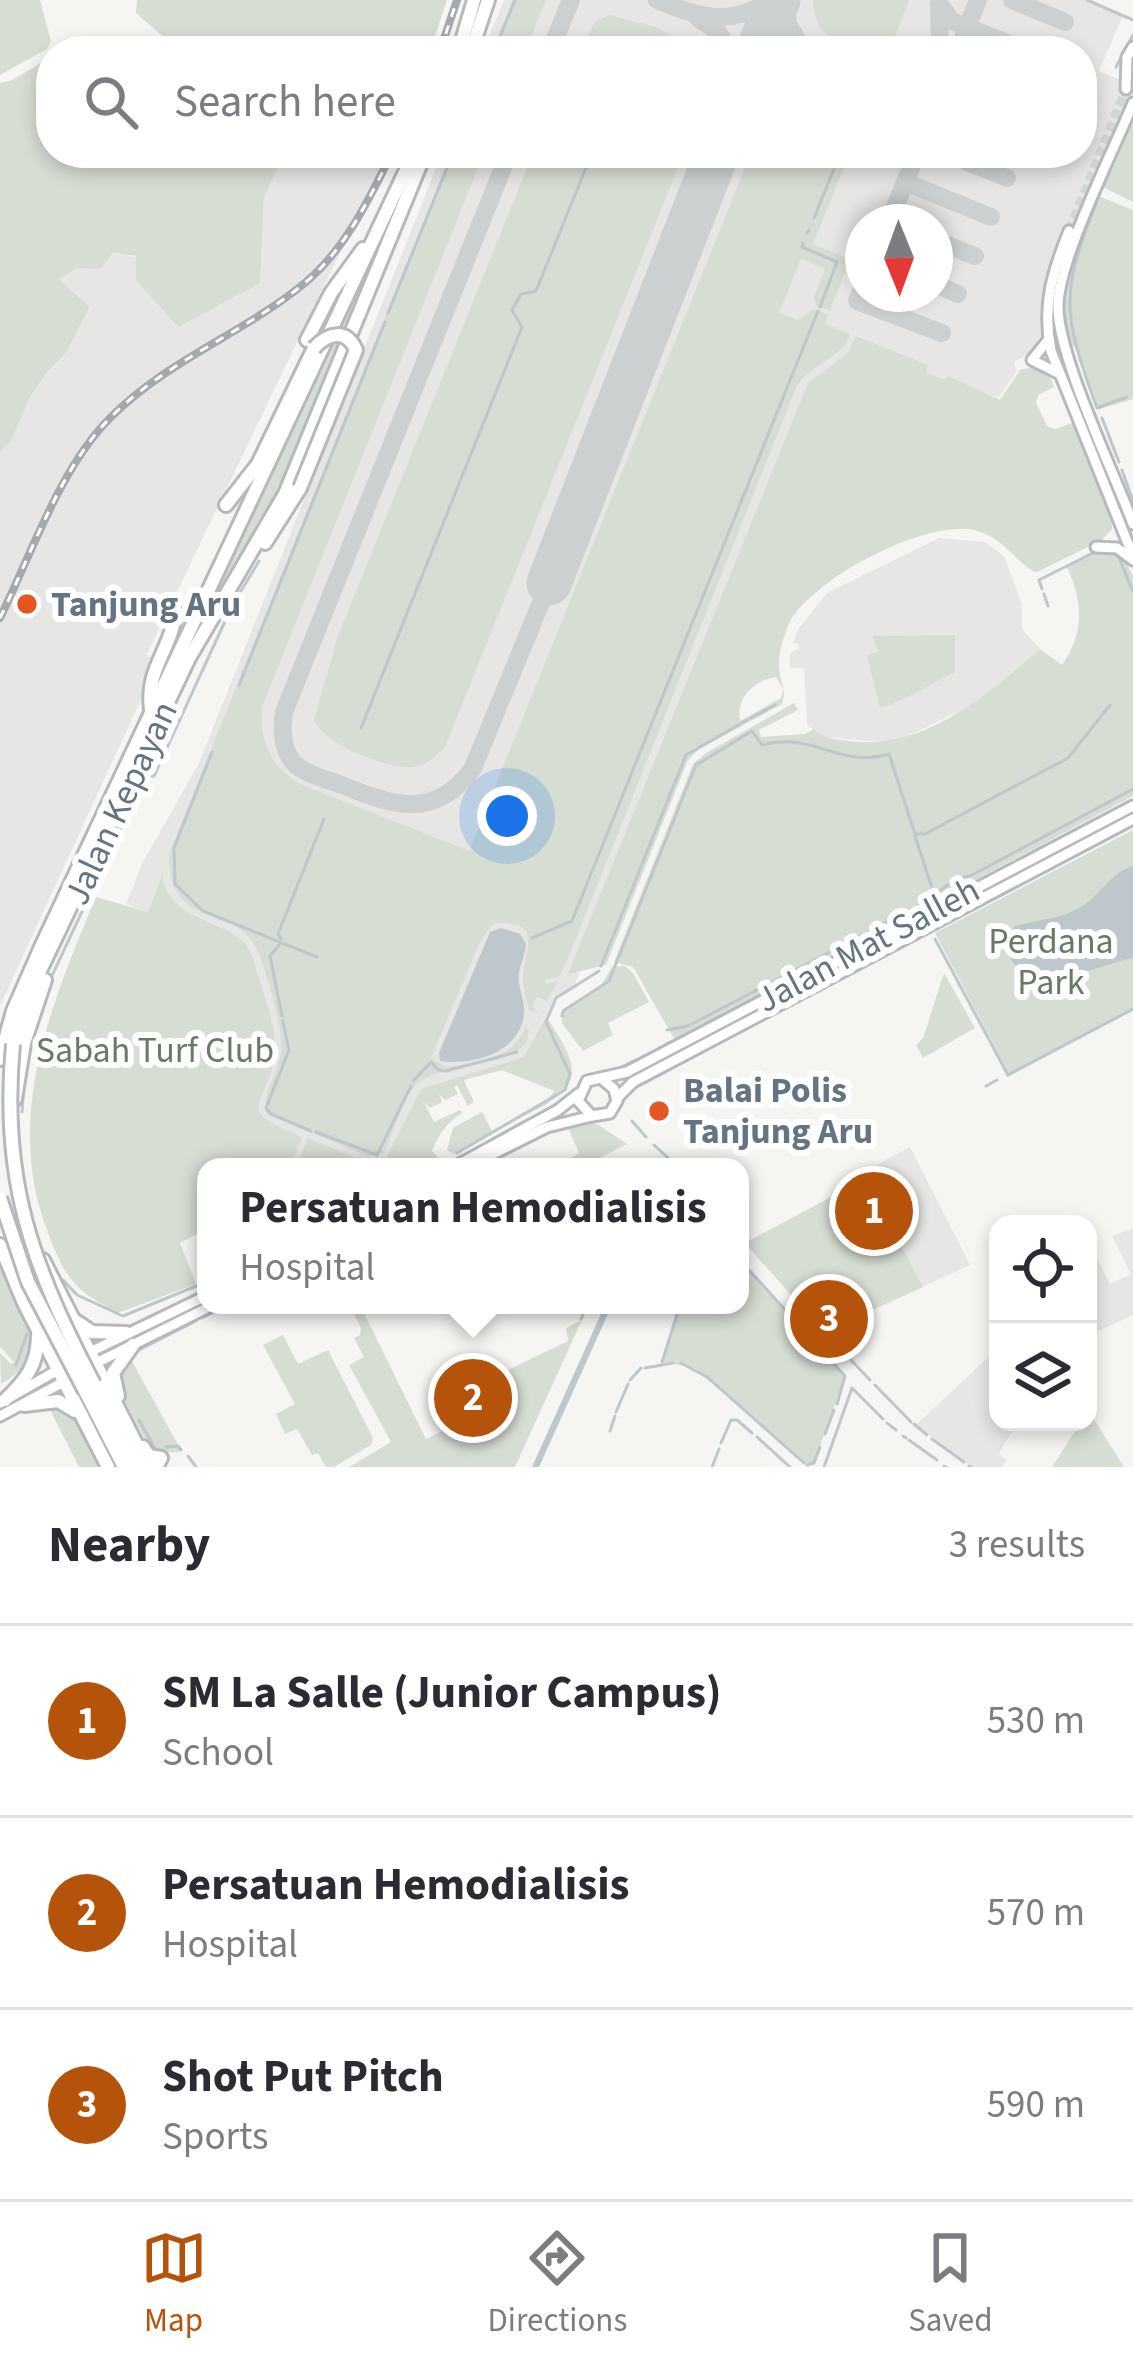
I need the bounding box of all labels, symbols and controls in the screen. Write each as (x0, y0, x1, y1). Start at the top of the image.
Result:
search box (36, 36, 1097, 168)
icon: search (78, 69, 144, 135)
text: Search here (174, 70, 396, 134)
north arrow (845, 204, 953, 312)
place label: Tanjung Aru (51, 579, 241, 630)
marker: Tanjung Aru (14, 591, 40, 617)
street label: Jalan Kepayan (51, 693, 191, 913)
your location (477, 786, 537, 846)
street label: Jalan Mat Salleh (747, 865, 989, 1025)
park label: Perdana Park (988, 916, 1114, 1008)
park label: Sabah Turf Club (36, 1025, 274, 1076)
place label: Balai Polis Tanjung Aru (683, 1065, 873, 1157)
marker: Balai Polis Tanjung Aru (646, 1098, 672, 1124)
popup (197, 1158, 749, 1314)
pin: 1 (835, 1166, 913, 1256)
text: Persatuan Hemodialisis (239, 1176, 707, 1240)
map controls (989, 1215, 1097, 1431)
button: locate (989, 1215, 1097, 1323)
text: Hospital (239, 1240, 375, 1296)
pin: 3 (790, 1274, 868, 1364)
button: layers (989, 1323, 1097, 1431)
pin: 2 (434, 1353, 512, 1443)
text: Nearby (48, 1509, 210, 1581)
text: 3 results (949, 1517, 1085, 1573)
text: SM La Salle (Junior Campus) (162, 1661, 721, 1725)
text: 1 (77, 1693, 97, 1749)
text: 530 m (987, 1693, 1085, 1749)
text: School (162, 1725, 274, 1781)
text: Persatuan Hemodialisis (162, 1853, 629, 1917)
text: 2 (77, 1885, 97, 1941)
text: 570 m (987, 1885, 1085, 1941)
text: Hospital (162, 1917, 298, 1973)
text: Shot Put Pitch (162, 2045, 444, 2109)
text: 3 (77, 2077, 97, 2133)
text: 590 m (987, 2077, 1085, 2133)
text: Sports (162, 2109, 268, 2165)
tab: Map (141, 2225, 207, 2344)
tab: Directions (488, 2225, 627, 2344)
tab: Saved (908, 2225, 992, 2344)

